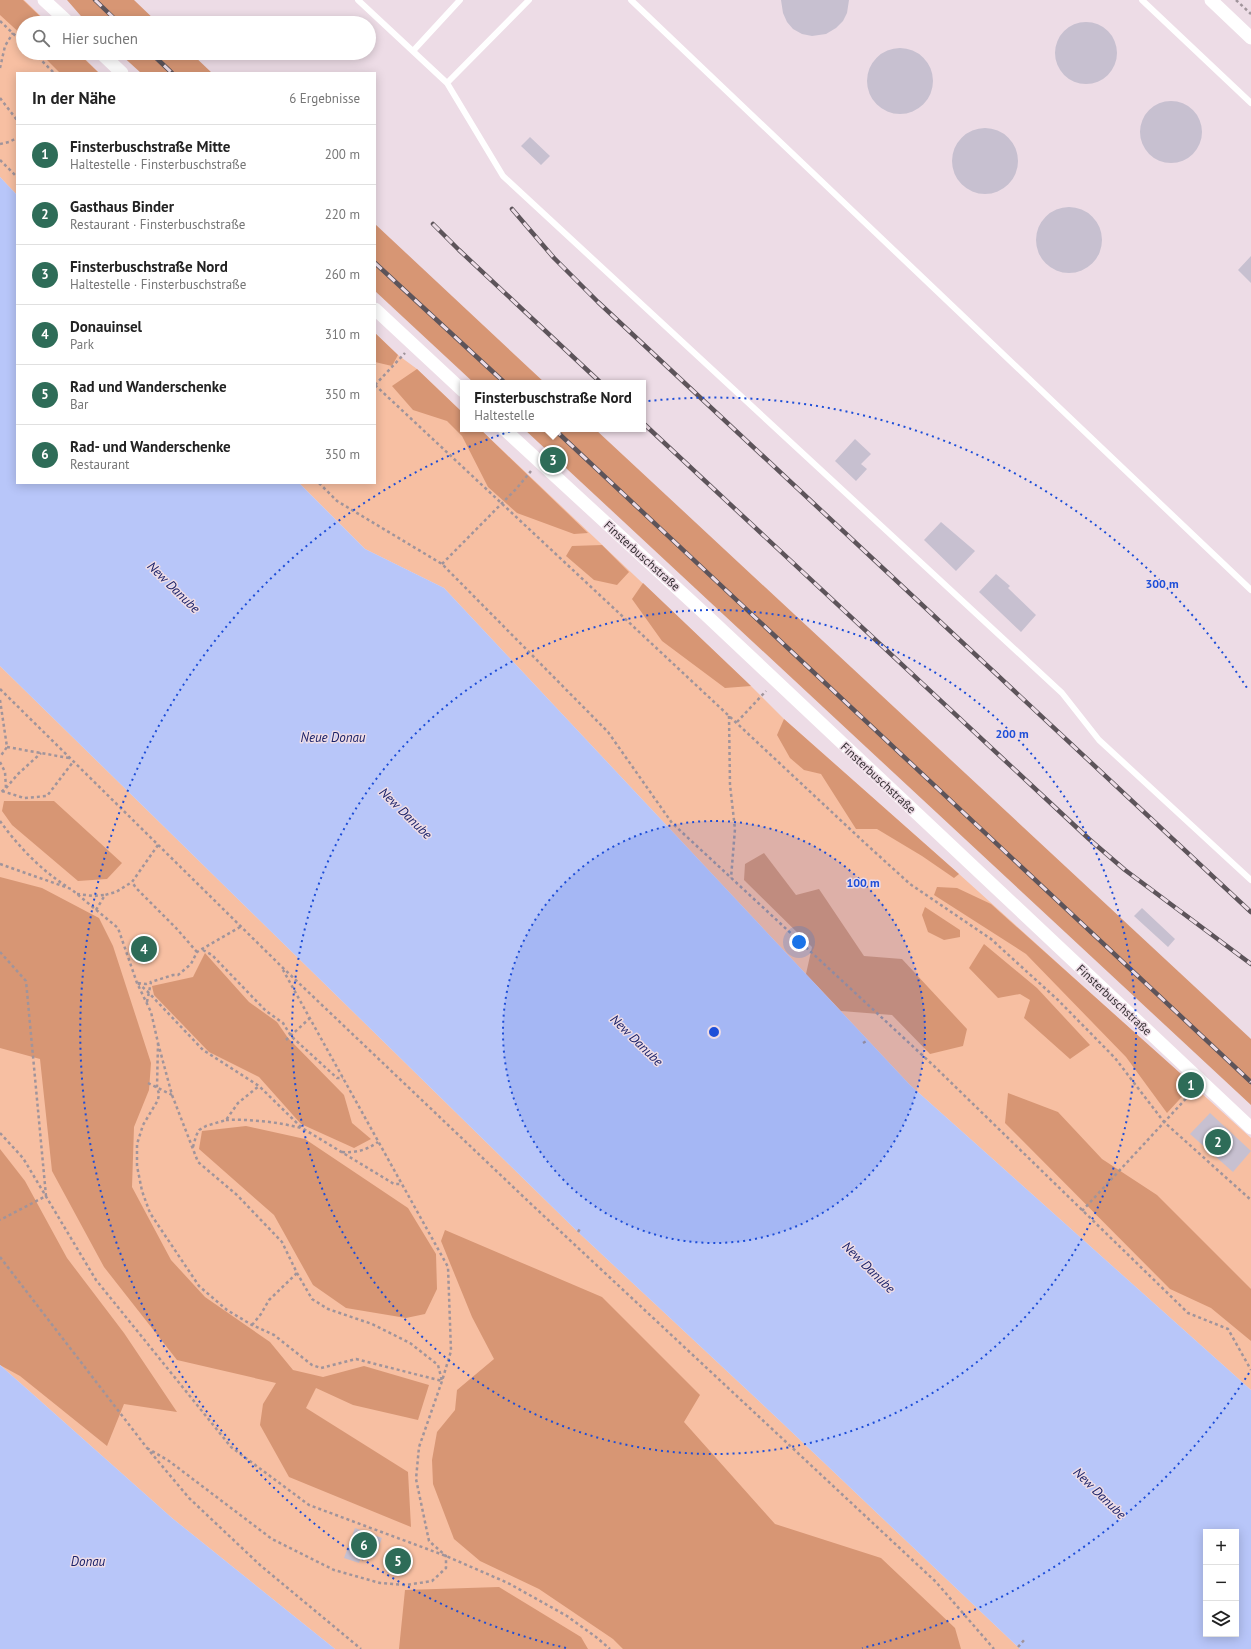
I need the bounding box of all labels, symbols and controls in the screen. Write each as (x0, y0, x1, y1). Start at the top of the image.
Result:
search box (16, 16, 376, 60)
icon: search (30, 27, 52, 49)
text: Hier suchen (62, 29, 138, 48)
text: In der Nähe (32, 87, 116, 109)
text: 6 Ergebnisse (289, 90, 360, 107)
text: Finsterbuschstraße Mitte (70, 137, 230, 156)
text: 1 (41, 146, 49, 163)
text: 200 m (325, 146, 360, 163)
text: Haltestelle · Finsterbuschstraße (70, 156, 246, 173)
text: Gasthaus Binder (70, 197, 174, 216)
text: 2 (41, 206, 49, 223)
text: 220 m (325, 206, 360, 223)
text: Restaurant · Finsterbuschstraße (70, 216, 245, 233)
text: Finsterbuschstraße Nord (70, 257, 228, 276)
text: 3 (41, 266, 49, 283)
text: 260 m (325, 266, 360, 283)
text: Haltestelle · Finsterbuschstraße (70, 276, 246, 293)
text: Donauinsel (70, 317, 142, 336)
text: 4 (41, 326, 49, 343)
text: 310 m (325, 326, 360, 343)
text: Park (70, 336, 94, 353)
text: Rad und Wanderschenke (70, 377, 227, 396)
popup (460, 380, 646, 432)
text: 5 (41, 386, 49, 403)
text: 350 m (325, 386, 360, 403)
text: Finsterbuschstraße Nord (474, 388, 632, 407)
text: Bar (70, 396, 88, 413)
text: Haltestelle (474, 407, 535, 424)
text: Rad- und Wanderschenke (70, 437, 231, 456)
pin: 3 (540, 445, 566, 475)
text: 6 (41, 446, 49, 463)
text: 350 m (325, 446, 360, 463)
text: Restaurant (70, 456, 129, 473)
street label: Finsterbuschstraße (601, 517, 684, 594)
water label: New Danube (144, 558, 204, 617)
text: 300 m (1145, 576, 1179, 591)
text: 200 m (995, 726, 1029, 741)
water label: Neue Donau (301, 729, 366, 746)
street label: Finsterbuschstraße (838, 739, 919, 816)
water label: New Danube (376, 784, 436, 843)
text: 100 m (846, 875, 880, 890)
your location (789, 932, 809, 952)
pin: 4 (131, 934, 157, 964)
street label: Finsterbuschstraße (1074, 961, 1155, 1038)
water label: New Danube (607, 1011, 667, 1070)
centre of rings (707, 1025, 721, 1039)
pin: 1 (1178, 1070, 1204, 1100)
pin: 2 (1205, 1127, 1231, 1157)
water label: New Danube (839, 1238, 899, 1297)
water label: New Danube (1070, 1464, 1130, 1523)
map controls (1203, 1529, 1239, 1637)
button: + (1203, 1529, 1239, 1565)
pin: 6 (351, 1530, 377, 1560)
pin: 5 (385, 1546, 411, 1576)
water label: Donau (71, 1553, 106, 1570)
button: − (1203, 1565, 1239, 1601)
button: layers (1203, 1601, 1239, 1637)

